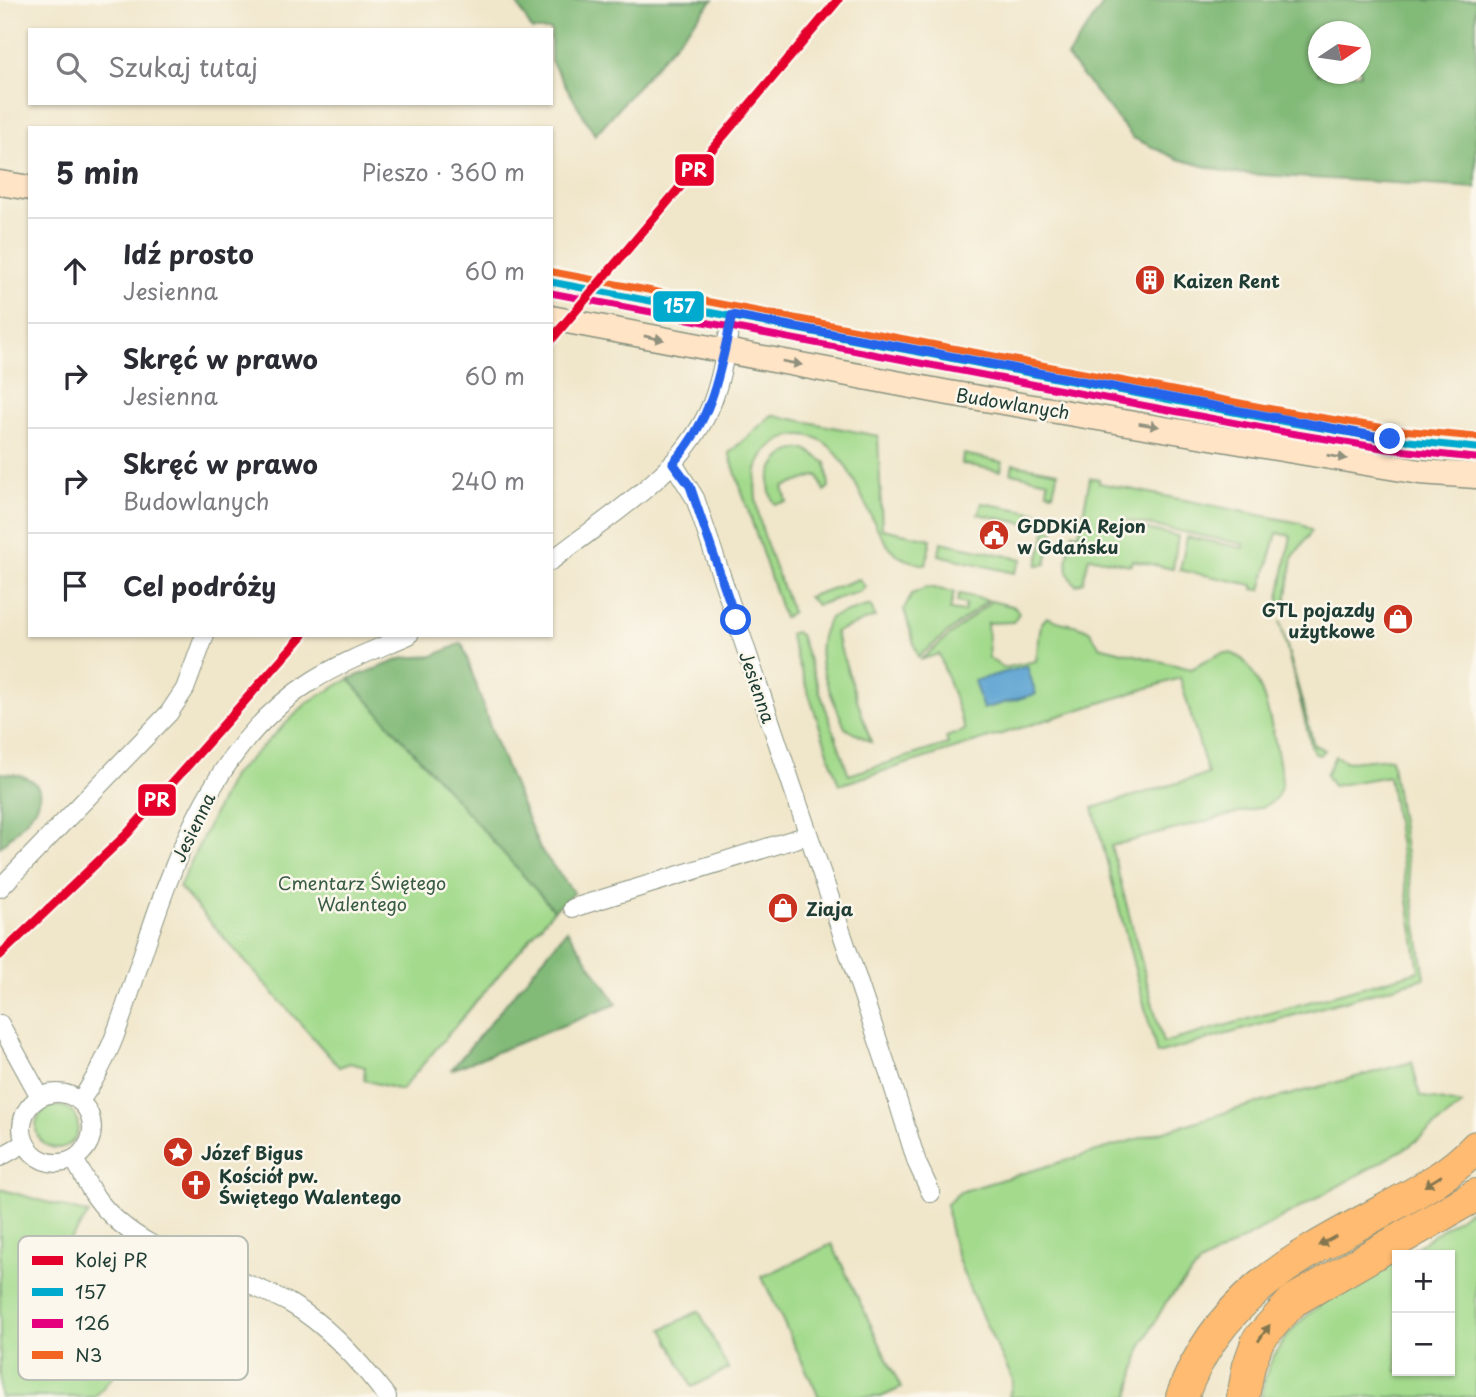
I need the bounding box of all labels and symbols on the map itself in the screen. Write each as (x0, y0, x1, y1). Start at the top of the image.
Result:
north arrow (1308, 21, 1371, 84)
line badge: PR (674, 153, 715, 187)
text: PR (681, 155, 707, 183)
building icon: Kaizen Rent (1133, 263, 1167, 297)
place label: Kaizen Rent (1173, 267, 1280, 294)
line badge: 157 (652, 290, 705, 323)
text: 157 (663, 291, 695, 319)
one-way arrow (643, 332, 665, 343)
one-way arrow (781, 358, 803, 369)
street label: Budowlanych (954, 381, 1072, 425)
one-way arrow (1139, 420, 1161, 431)
route end (1374, 423, 1405, 454)
one-way arrow (1326, 451, 1348, 462)
place label: GDDKiA Rejon w Gdańsku (1017, 512, 1146, 560)
public building icon: GDDKiA Rejon w Gdańsku (977, 518, 1011, 552)
place label: GTL pojazdy użytkowe (1262, 596, 1375, 644)
shop icon: GTL pojazdy użytkowe (1381, 602, 1415, 636)
route start (720, 604, 751, 635)
street label: Jesienna (733, 648, 783, 727)
line badge: PR (137, 783, 177, 817)
text: PR (144, 785, 170, 813)
street label: Jesienna (165, 787, 222, 866)
park label: Cmentarz Świętego Walentego (278, 869, 446, 917)
shop icon: Ziaja (766, 891, 800, 925)
place label: Ziaja (806, 895, 854, 922)
place icon: Józef Bigus (161, 1135, 195, 1169)
place label: Józef Bigus (201, 1139, 303, 1166)
place label: Kościół pw. Świętego Walentego (219, 1162, 402, 1210)
church icon: Kościół pw. Świętego Walentego (179, 1168, 213, 1202)
one-way arrow (1424, 1174, 1443, 1187)
one-way arrow (1317, 1235, 1336, 1247)
legend (18, 1236, 248, 1380)
text: Kolej PR (75, 1245, 148, 1273)
text: 157 (75, 1277, 106, 1305)
text: 126 (75, 1308, 110, 1336)
one-way arrow (1257, 1324, 1271, 1342)
text: N3 (75, 1340, 102, 1368)

